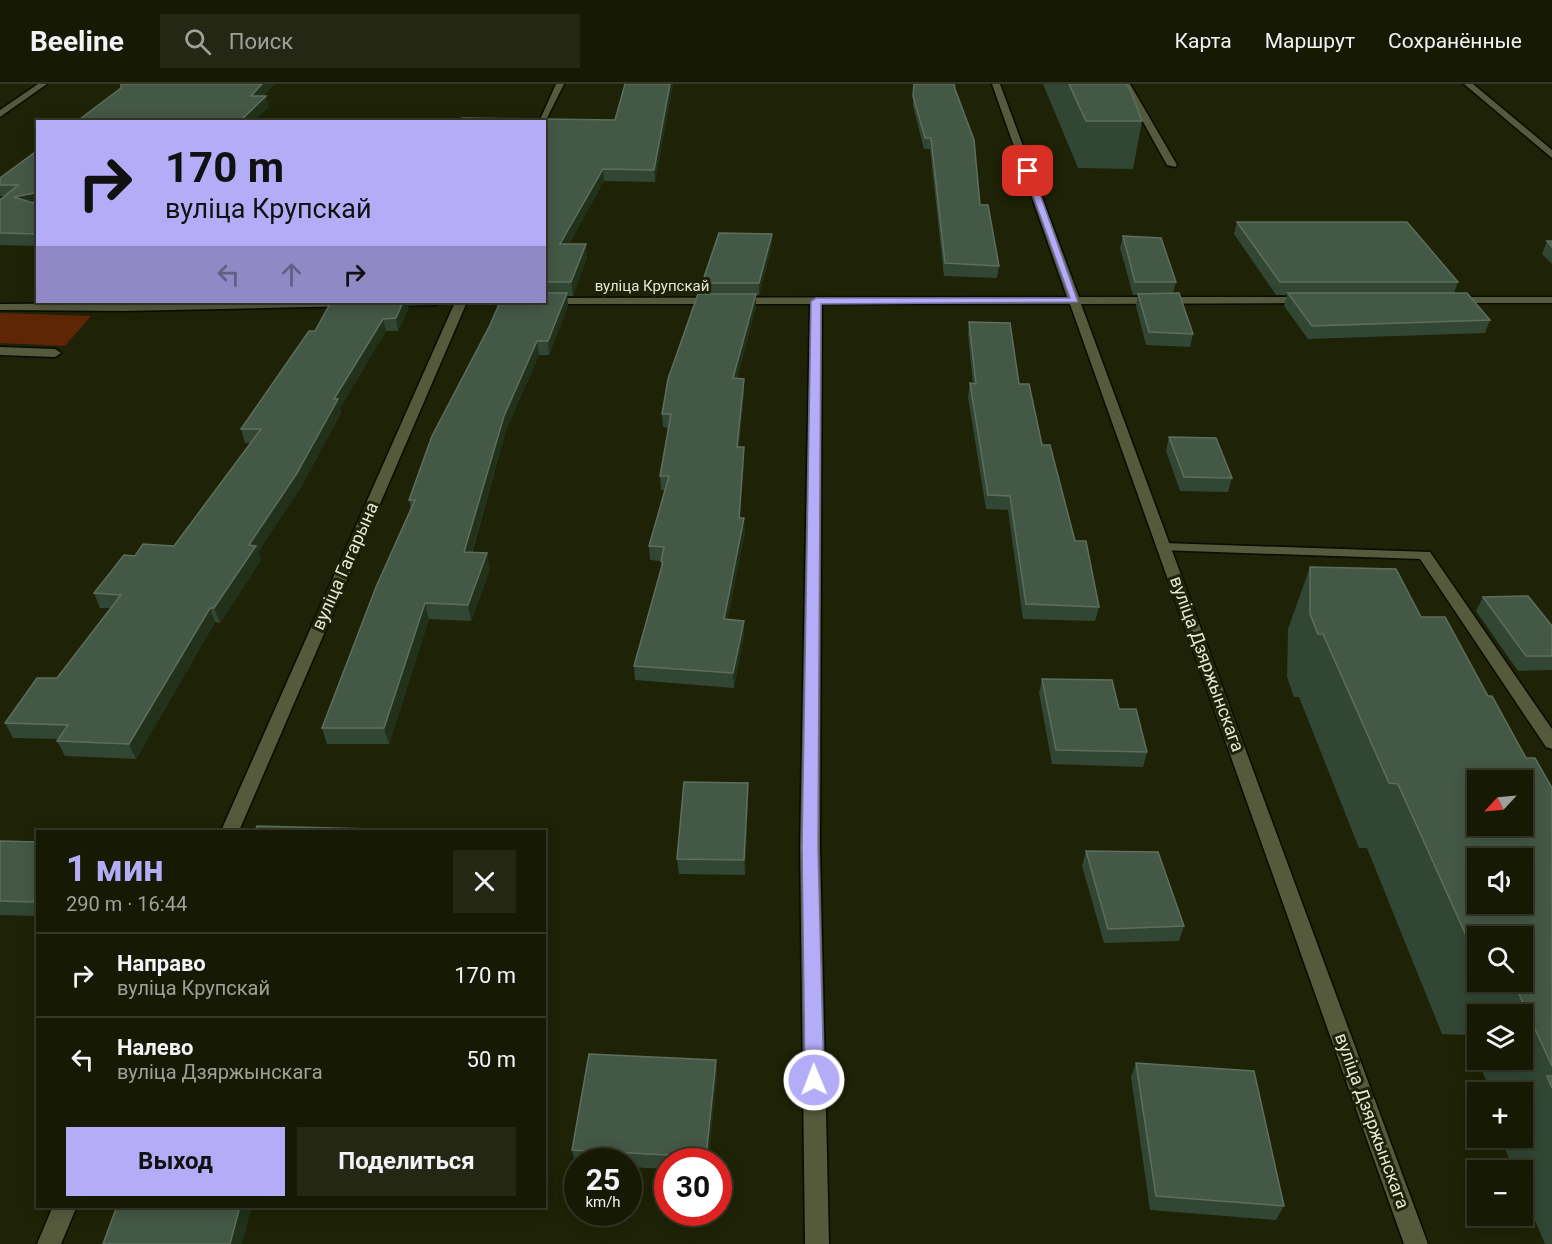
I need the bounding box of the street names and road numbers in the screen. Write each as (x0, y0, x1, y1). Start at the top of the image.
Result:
street label: вуліца Крупскай (595, 277, 709, 295)
street label: вуліца Гагарына (307, 499, 382, 633)
street label: вуліца Дзяржынскага (1166, 573, 1249, 754)
street label: вуліца Дзяржынскага (1331, 1030, 1414, 1211)

